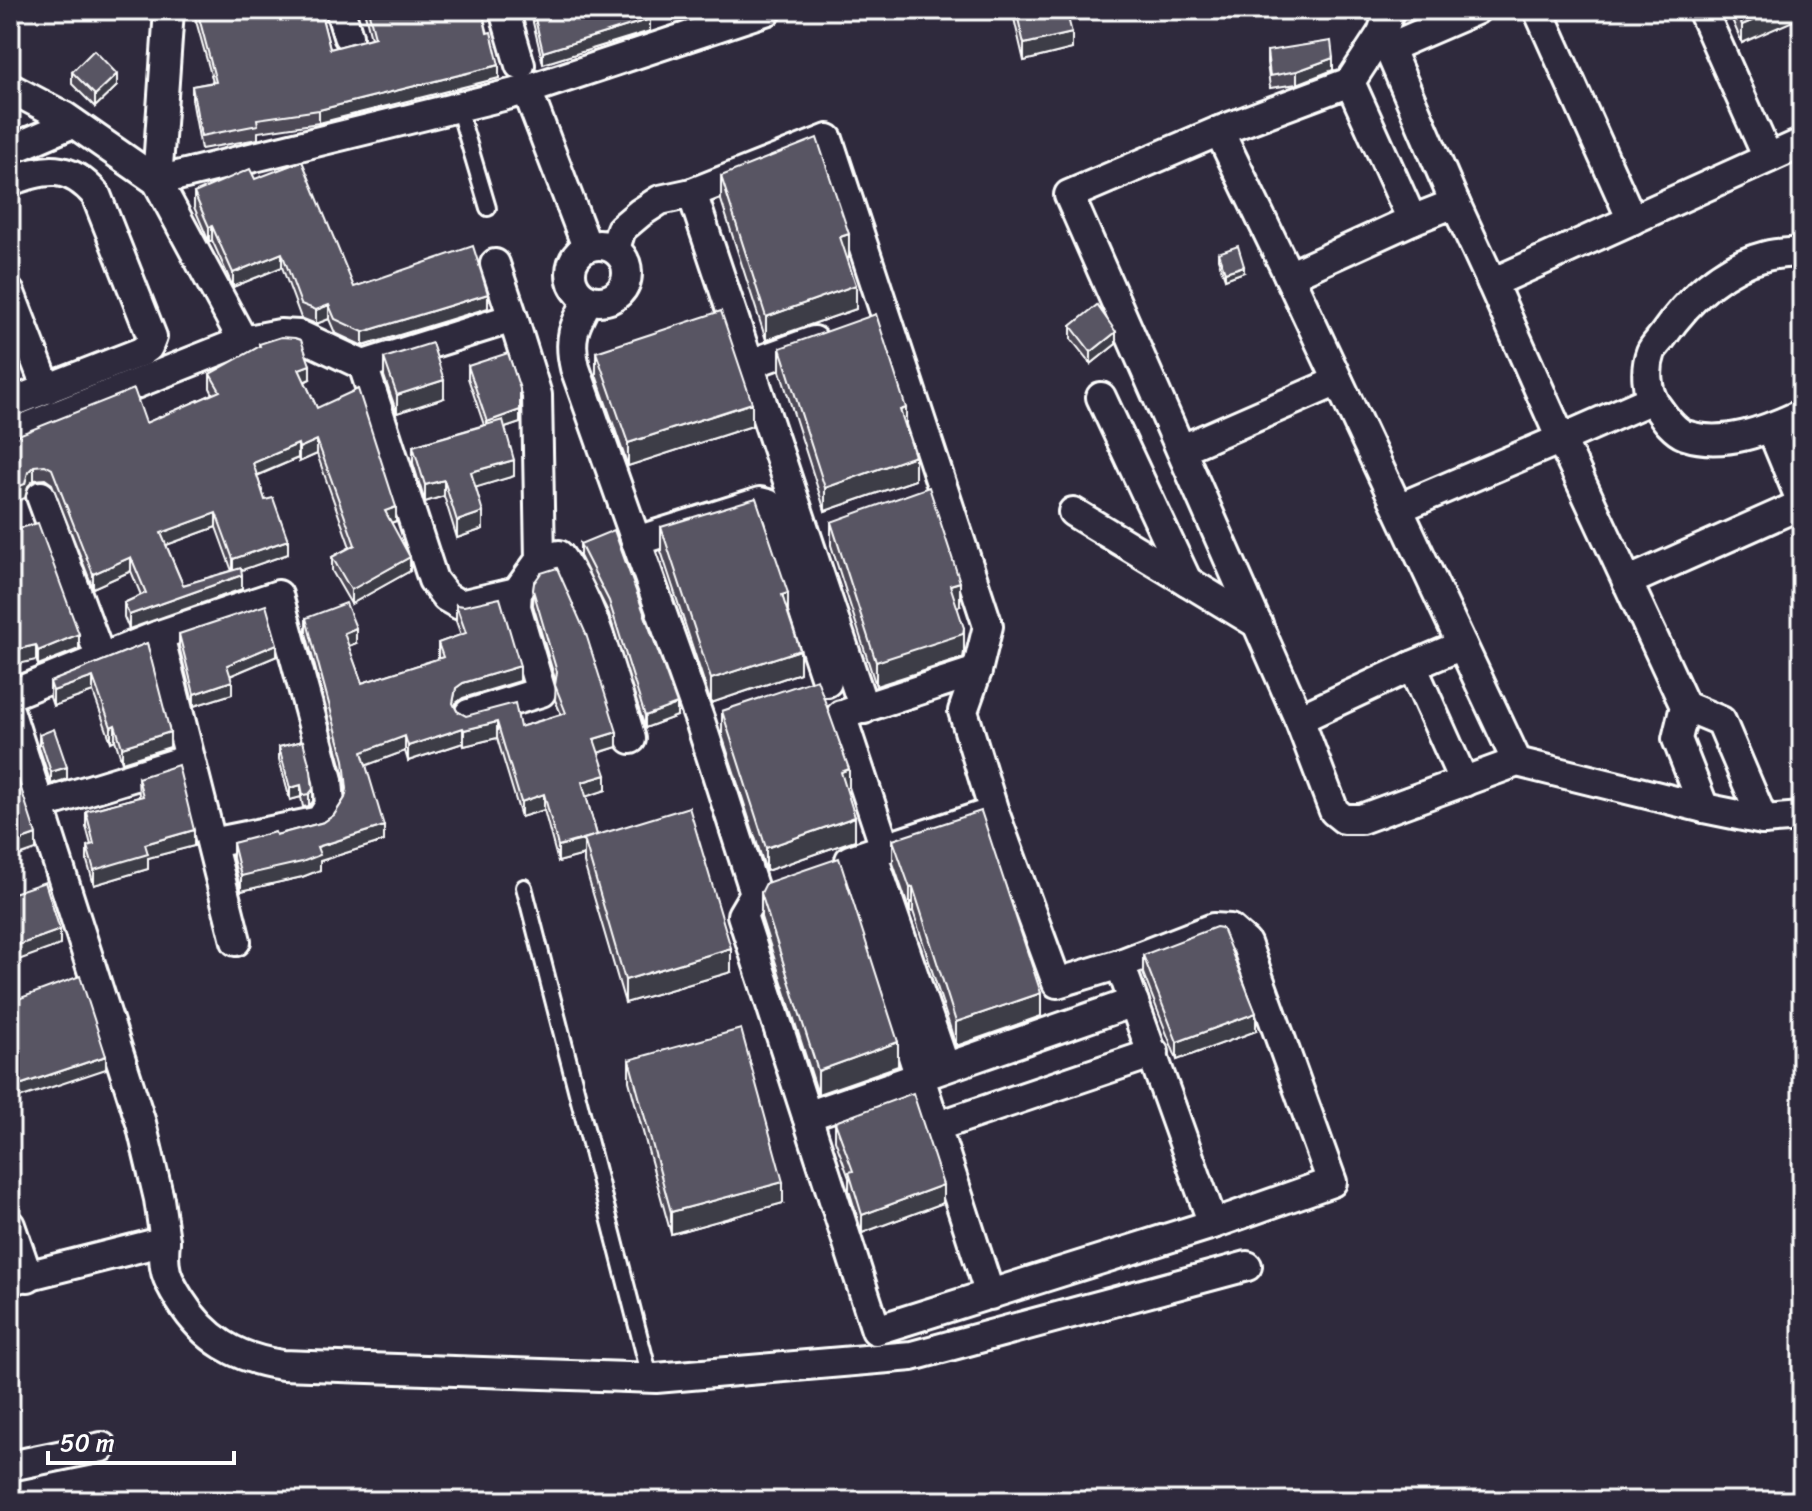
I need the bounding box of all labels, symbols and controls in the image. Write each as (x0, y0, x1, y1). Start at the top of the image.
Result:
scale bar (48, 1415, 234, 1465)
text: 50 m (60, 1422, 115, 1464)

